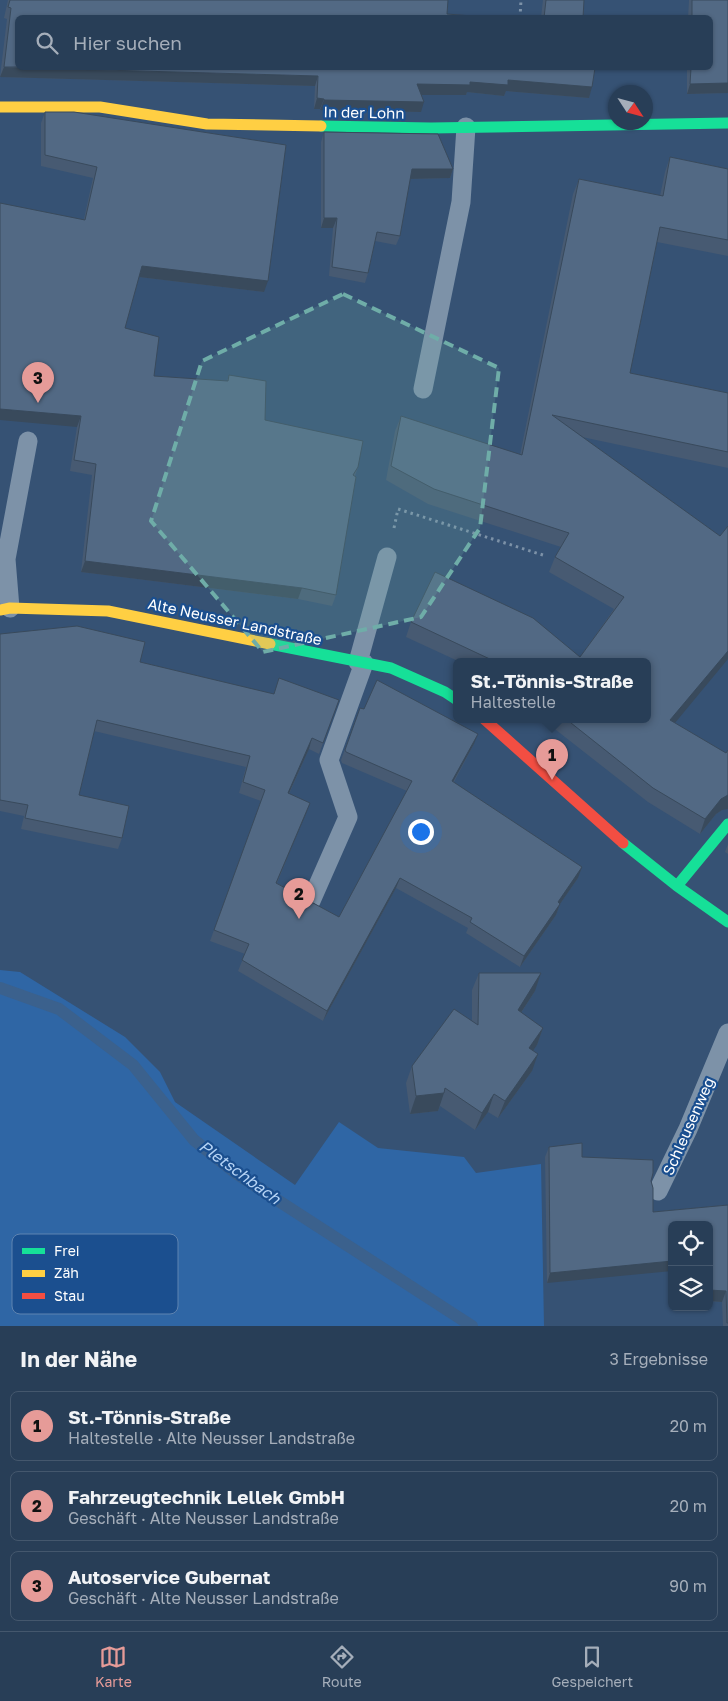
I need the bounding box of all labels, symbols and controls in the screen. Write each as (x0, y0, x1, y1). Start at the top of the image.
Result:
search box (15, 15, 713, 70)
icon: search (33, 29, 61, 57)
text: Hier suchen (73, 31, 182, 54)
north arrow (608, 85, 653, 130)
street label: In der Lohn (323, 102, 405, 122)
pin: 3 (22, 362, 54, 403)
street label: Alte Neusser Landstraße (146, 594, 324, 648)
popup (453, 658, 651, 723)
text: St.-Tönnis-Straße (471, 669, 633, 692)
text: Haltestelle (471, 692, 556, 712)
pin: 1 (536, 739, 568, 780)
your location (408, 819, 434, 845)
pin: 2 (283, 878, 315, 919)
street label: Schleusenweg (658, 1074, 718, 1178)
water label: Pletschbach (195, 1136, 285, 1209)
map controls (668, 1221, 713, 1311)
button: locate (668, 1221, 713, 1266)
legend (12, 1234, 178, 1314)
text: Frei (54, 1242, 80, 1259)
text: Zäh (54, 1264, 79, 1281)
button: layers (668, 1266, 713, 1311)
text: Stau (54, 1287, 85, 1304)
text: In der Nähe (20, 1346, 137, 1372)
text: 3 Ergebnisse (609, 1349, 708, 1369)
text: St.-Tönnis-Straße (68, 1405, 231, 1428)
text: 1 (33, 1416, 41, 1436)
text: 20 m (670, 1416, 707, 1436)
text: Haltestelle · Alte Neusser Landstraße (68, 1428, 355, 1448)
text: Fahrzeugtechnik Lellek GmbH (68, 1485, 345, 1508)
text: 2 (32, 1496, 42, 1516)
text: 20 m (670, 1496, 707, 1516)
text: Geschäft · Alte Neusser Landstraße (68, 1508, 339, 1528)
text: Autoservice Gubernat (68, 1565, 270, 1588)
text: 3 (32, 1576, 42, 1596)
text: 90 m (669, 1576, 707, 1596)
text: Geschäft · Alte Neusser Landstraße (68, 1588, 339, 1608)
tab: Karte (95, 1643, 132, 1690)
tab: Route (322, 1643, 362, 1690)
tab: Gespeichert (551, 1643, 633, 1690)

